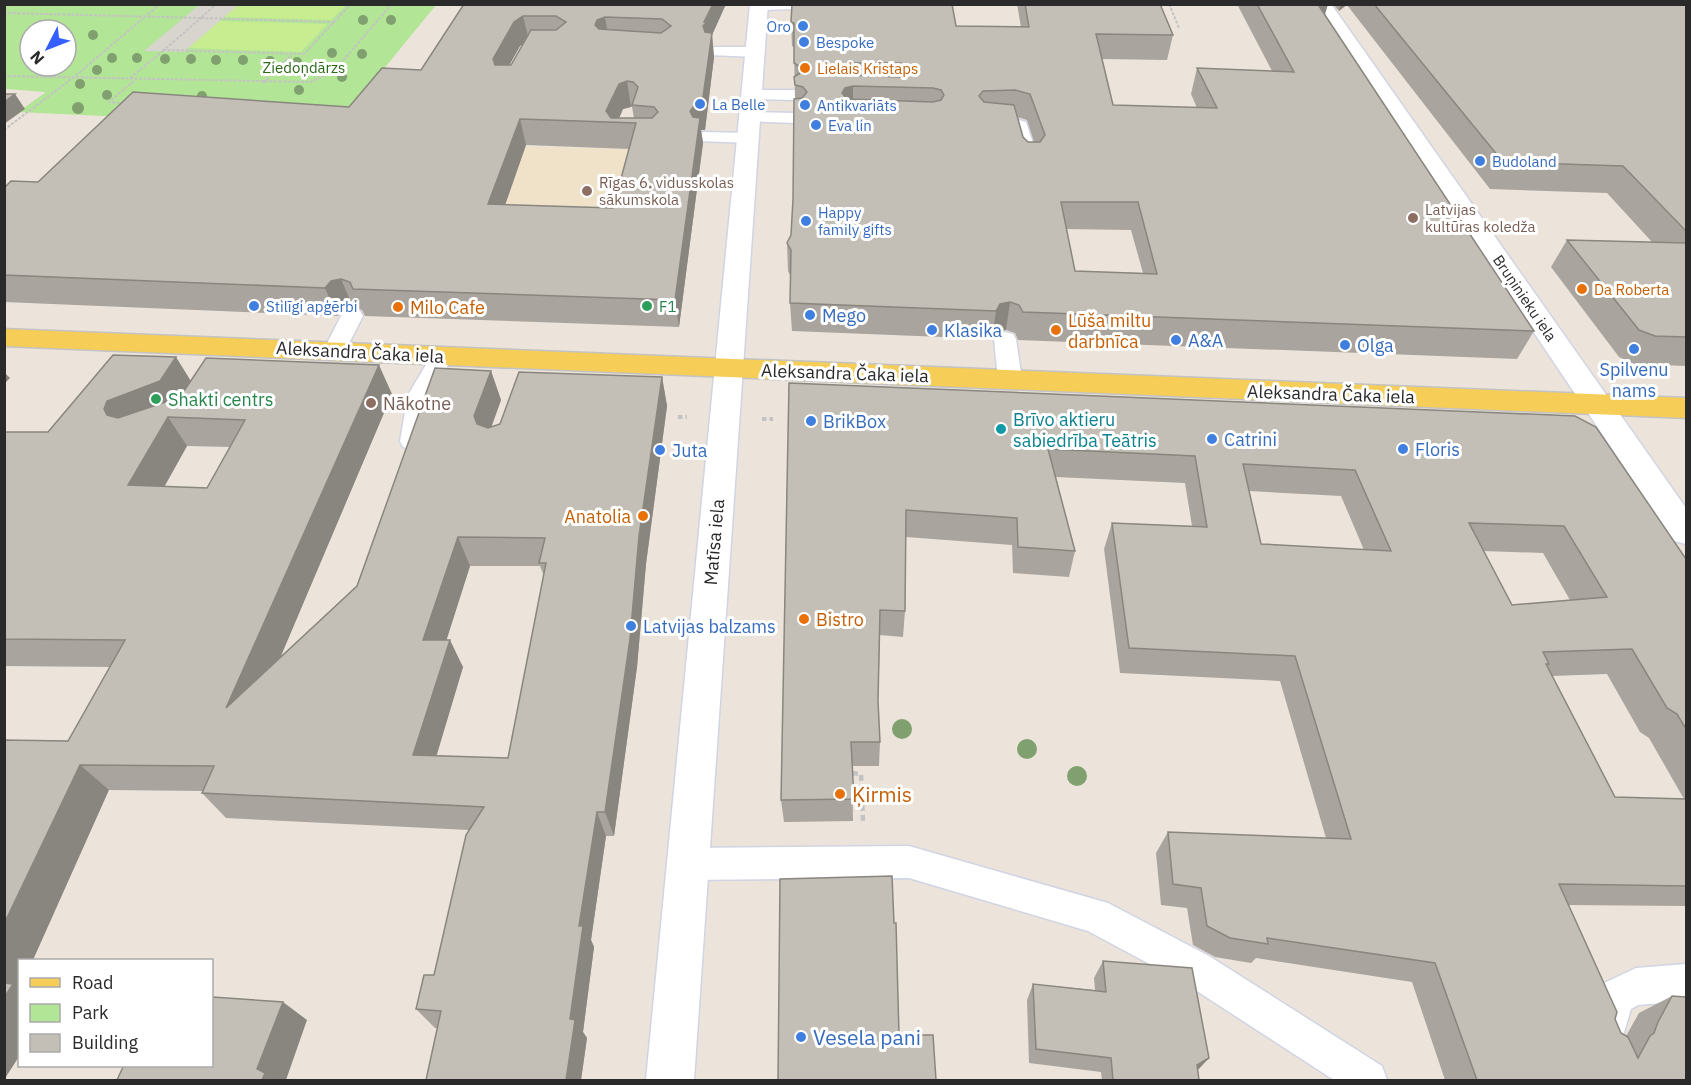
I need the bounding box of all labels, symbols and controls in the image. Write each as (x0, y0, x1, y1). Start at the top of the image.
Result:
place label: Oro (767, 17, 791, 36)
north arrow (18, 18, 78, 78)
marker: Oro (796, 19, 810, 33)
place label: Bespoke (816, 33, 874, 52)
marker: Bespoke (797, 35, 811, 49)
text: N (26, 47, 48, 69)
park label: Ziedoņdārzs (263, 58, 345, 77)
place label: Lielais Kristaps (817, 59, 918, 78)
marker: Lielais Kristaps (798, 61, 812, 75)
place label: La Belle (712, 95, 765, 114)
place label: Antikvariāts (817, 96, 897, 115)
marker: La Belle (693, 97, 707, 111)
marker: Antikvariāts (798, 98, 812, 112)
place label: Eva lin (828, 116, 872, 135)
marker: Eva lin (809, 118, 823, 132)
place label: Budoland (1492, 152, 1557, 171)
marker: Budoland (1473, 154, 1487, 168)
place label: Rīgas 6. vidusskolas sākumskola (599, 173, 734, 209)
marker: Rīgas 6. vidusskolas sākumskola (580, 184, 594, 198)
place label: Latvijas kultūras koledža (1425, 200, 1535, 236)
place label: Happy family gifts (818, 203, 892, 239)
marker: Latvijas kultūras koledža (1406, 211, 1420, 225)
marker: Happy family gifts (799, 214, 813, 228)
street label: Bruņinieku iela (1489, 251, 1561, 345)
place label: Da Roberta (1594, 280, 1669, 299)
marker: Da Roberta (1575, 282, 1589, 296)
place label: Milo Cafe (410, 296, 485, 319)
place label: Stilīgi apģērbi (266, 297, 358, 316)
place label: F1 (659, 297, 676, 316)
marker: Stilīgi apģērbi (247, 299, 261, 313)
marker: F1 (640, 299, 654, 313)
marker: Milo Cafe (391, 300, 405, 314)
place label: Mego (822, 304, 866, 327)
marker: Mego (803, 308, 817, 322)
place label: Lūša miltu darbnīca (1068, 309, 1151, 353)
place label: Klasika (944, 319, 1003, 342)
marker: Klasika (925, 323, 939, 337)
marker: Lūša miltu darbnīca (1049, 323, 1063, 337)
place label: A&A (1188, 329, 1224, 352)
marker: A&A (1169, 333, 1183, 347)
place label: Olga (1357, 334, 1394, 357)
street label: Aleksandra Čaka iela (276, 335, 445, 368)
marker: Olga (1338, 338, 1352, 352)
marker: Spilvenu nams (1627, 342, 1641, 356)
street label: Aleksandra Čaka iela (761, 358, 930, 387)
place label: Spilvenu nams (1599, 358, 1669, 402)
street label: Aleksandra Čaka iela (1247, 379, 1416, 408)
place label: Shakti centrs (168, 388, 273, 411)
marker: Shakti centrs (149, 392, 163, 406)
place label: Nākotne (383, 392, 451, 415)
marker: Nākotne (364, 396, 378, 410)
place label: Brīvo aktieru sabiedrība Teātris (1013, 408, 1157, 452)
place label: BrikBox (823, 410, 886, 433)
marker: BrikBox (804, 414, 818, 428)
marker: Brīvo aktieru sabiedrība Teātris (994, 422, 1008, 436)
place label: Catrini (1224, 428, 1277, 451)
marker: Catrini (1205, 432, 1219, 446)
place label: Floris (1415, 438, 1460, 461)
place label: Juta (672, 439, 708, 462)
marker: Floris (1396, 442, 1410, 456)
marker: Juta (653, 443, 667, 457)
street label: Matīsa iela (699, 497, 729, 586)
place label: Anatolia (564, 505, 631, 528)
marker: Anatolia (636, 509, 650, 523)
place label: Bistro (816, 608, 864, 631)
marker: Bistro (797, 612, 811, 626)
place label: Latvijas balzams (643, 615, 776, 638)
marker: Latvijas balzams (624, 619, 638, 633)
place label: Ķirmis (852, 780, 912, 808)
marker: Ķirmis (833, 787, 847, 801)
legend (18, 959, 213, 1067)
text: Road (72, 971, 113, 994)
text: Park (72, 1001, 109, 1024)
place label: Vesela pani (813, 1023, 921, 1051)
marker: Vesela pani (794, 1030, 808, 1044)
text: Building (72, 1031, 139, 1054)

